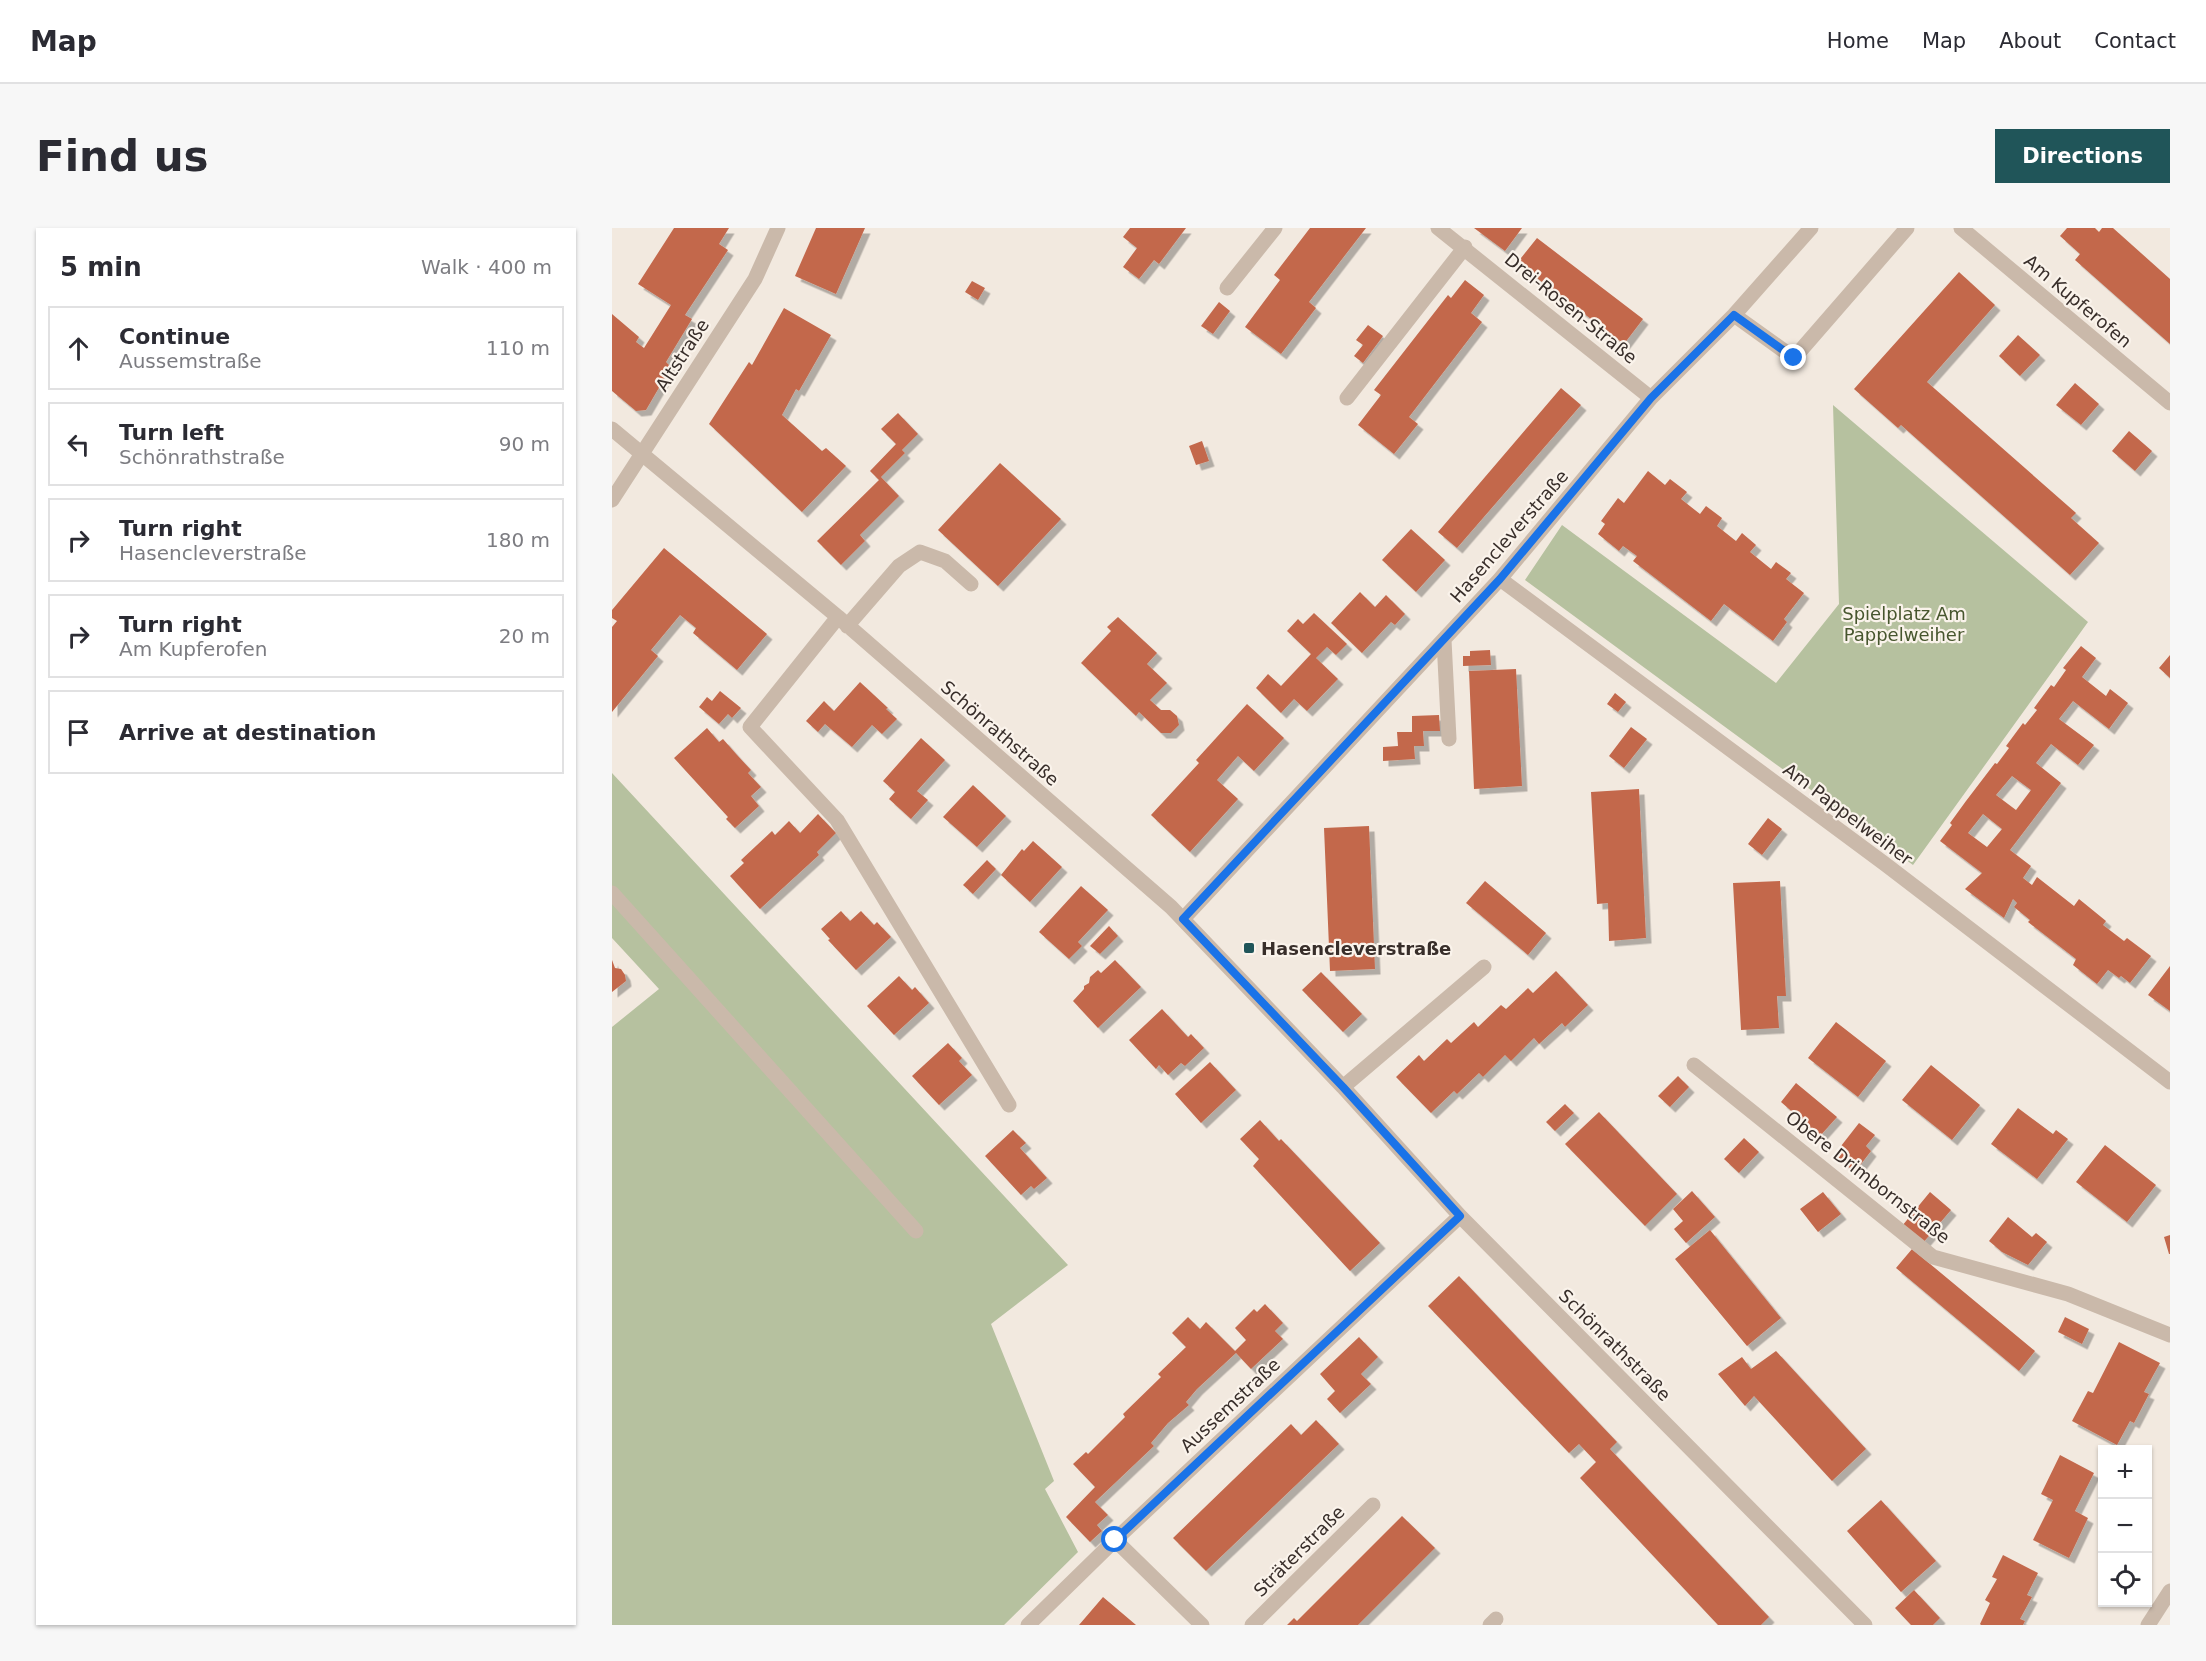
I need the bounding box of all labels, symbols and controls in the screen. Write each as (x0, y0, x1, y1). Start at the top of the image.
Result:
text: Map (30, 25, 97, 58)
text: Home (1827, 29, 1889, 53)
text: Map (1922, 29, 1966, 53)
text: About (1999, 29, 2061, 53)
text: Contact (2094, 29, 2176, 53)
button: Directions (1995, 129, 2170, 183)
text: Find us (36, 132, 209, 181)
street label: Drei-Rosen-Straße (1501, 248, 1641, 368)
street label: Am Kupferofen (2020, 250, 2136, 352)
text: 5 min (60, 252, 142, 282)
text: Walk · 400 m (421, 255, 552, 279)
street label: Altstraße (651, 315, 713, 395)
text: Continue (119, 324, 230, 349)
icon: ahead (62, 332, 95, 365)
text: 110 m (486, 336, 550, 360)
route end (1780, 344, 1806, 370)
text: Aussemstraße (119, 349, 262, 373)
text: Turn left (119, 420, 224, 445)
icon: left (62, 428, 95, 461)
text: 90 m (499, 432, 550, 456)
text: Schönrathstraße (119, 445, 285, 469)
street label: Hasencleverstraße (1446, 465, 1572, 607)
text: Turn right (119, 516, 242, 541)
icon: right (62, 524, 95, 557)
text: 180 m (486, 528, 550, 552)
text: Hasencleverstraße (119, 541, 307, 565)
park label: Spielplatz Am Pappelweiher (1842, 603, 1966, 645)
text: Turn right (119, 612, 242, 637)
icon: right (62, 620, 95, 653)
text: 20 m (499, 624, 550, 648)
text: Am Kupferofen (119, 637, 267, 661)
street label: Schönrathstraße (937, 676, 1063, 790)
icon: arrive (62, 716, 95, 749)
text: Arrive at destination (119, 720, 376, 745)
street label: Am Pappelweiher (1779, 759, 1917, 870)
place label: Hasencleverstraße (1261, 938, 1451, 959)
marker: Hasencleverstraße (1242, 941, 1256, 955)
street label: Obere Drimbornstraße (1782, 1106, 1954, 1248)
street label: Schönrathstraße (1555, 1285, 1675, 1405)
street label: Aussemstraße (1176, 1354, 1284, 1456)
map controls (2098, 1445, 2152, 1607)
button: + (2098, 1445, 2152, 1499)
button: − (2098, 1499, 2152, 1553)
street label: Sträterstraße (1249, 1501, 1349, 1601)
route start (1101, 1526, 1127, 1552)
button: locate (2098, 1553, 2152, 1607)

